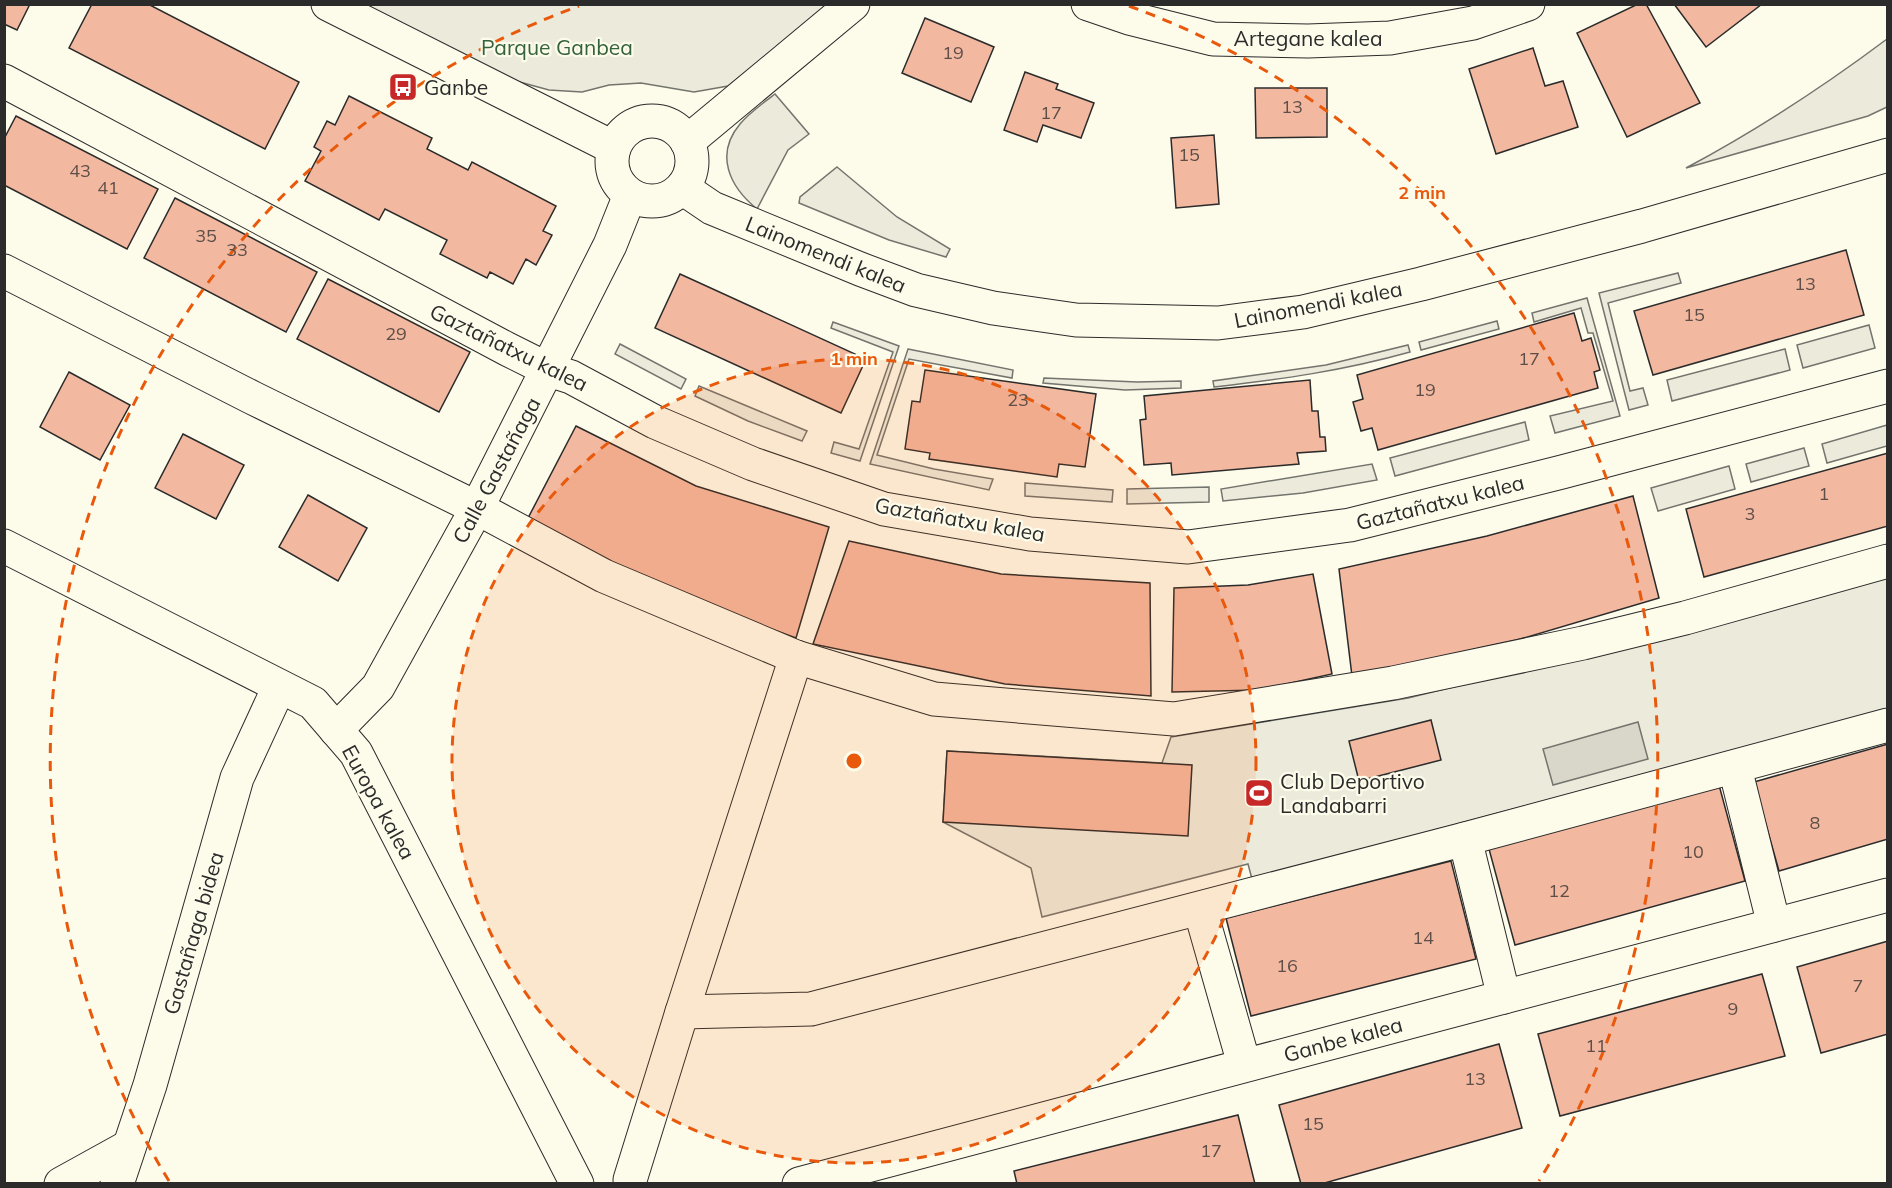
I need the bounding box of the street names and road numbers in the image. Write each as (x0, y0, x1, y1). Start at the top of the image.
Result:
street label: Artegane kalea (1233, 25, 1383, 51)
street label: Lainomendi kalea (742, 210, 910, 298)
street label: Lainomendi kalea (1232, 275, 1404, 333)
street label: Gaztañatxu kalea (426, 298, 592, 396)
street label: Calle Gastañaga (447, 392, 545, 548)
street label: Gaztañatxu kalea (1353, 469, 1527, 535)
street label: Gaztañatxu kalea (873, 491, 1047, 547)
street label: Europa kalea (337, 740, 421, 864)
street label: Gastañaga bidea (157, 849, 229, 1017)
street label: Ganbe kalea (1281, 1011, 1405, 1067)

